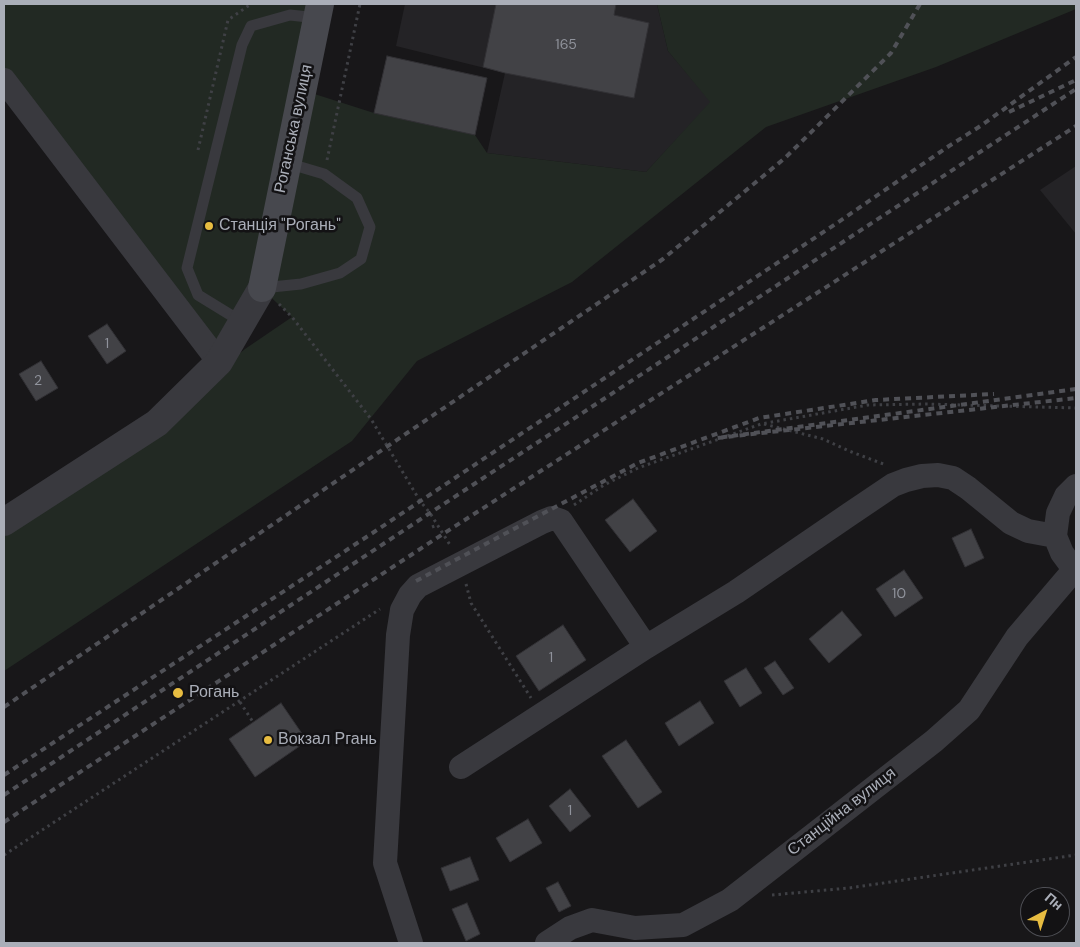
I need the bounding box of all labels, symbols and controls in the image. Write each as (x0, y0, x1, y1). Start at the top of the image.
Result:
house number: 165 (555, 37, 577, 53)
street label: Роганська вулиця (271, 63, 317, 195)
place label: Станція "Рогань" (219, 216, 341, 236)
marker: Станція "Рогань" (203, 220, 215, 232)
house number: 1 (105, 336, 109, 352)
house number: 2 (34, 373, 42, 389)
house number: 10 (892, 586, 906, 602)
house number: 1 (549, 650, 553, 666)
place label: Рогань (189, 683, 239, 703)
marker: Рогань (171, 686, 185, 700)
place label: Вокзал Ргань (278, 730, 377, 750)
marker: Вокзал Ргань (262, 734, 274, 746)
street label: Станційна вулиця (784, 764, 900, 860)
house number: 1 (568, 803, 572, 819)
north arrow (1020, 887, 1070, 937)
text: Пн (1041, 888, 1067, 914)

